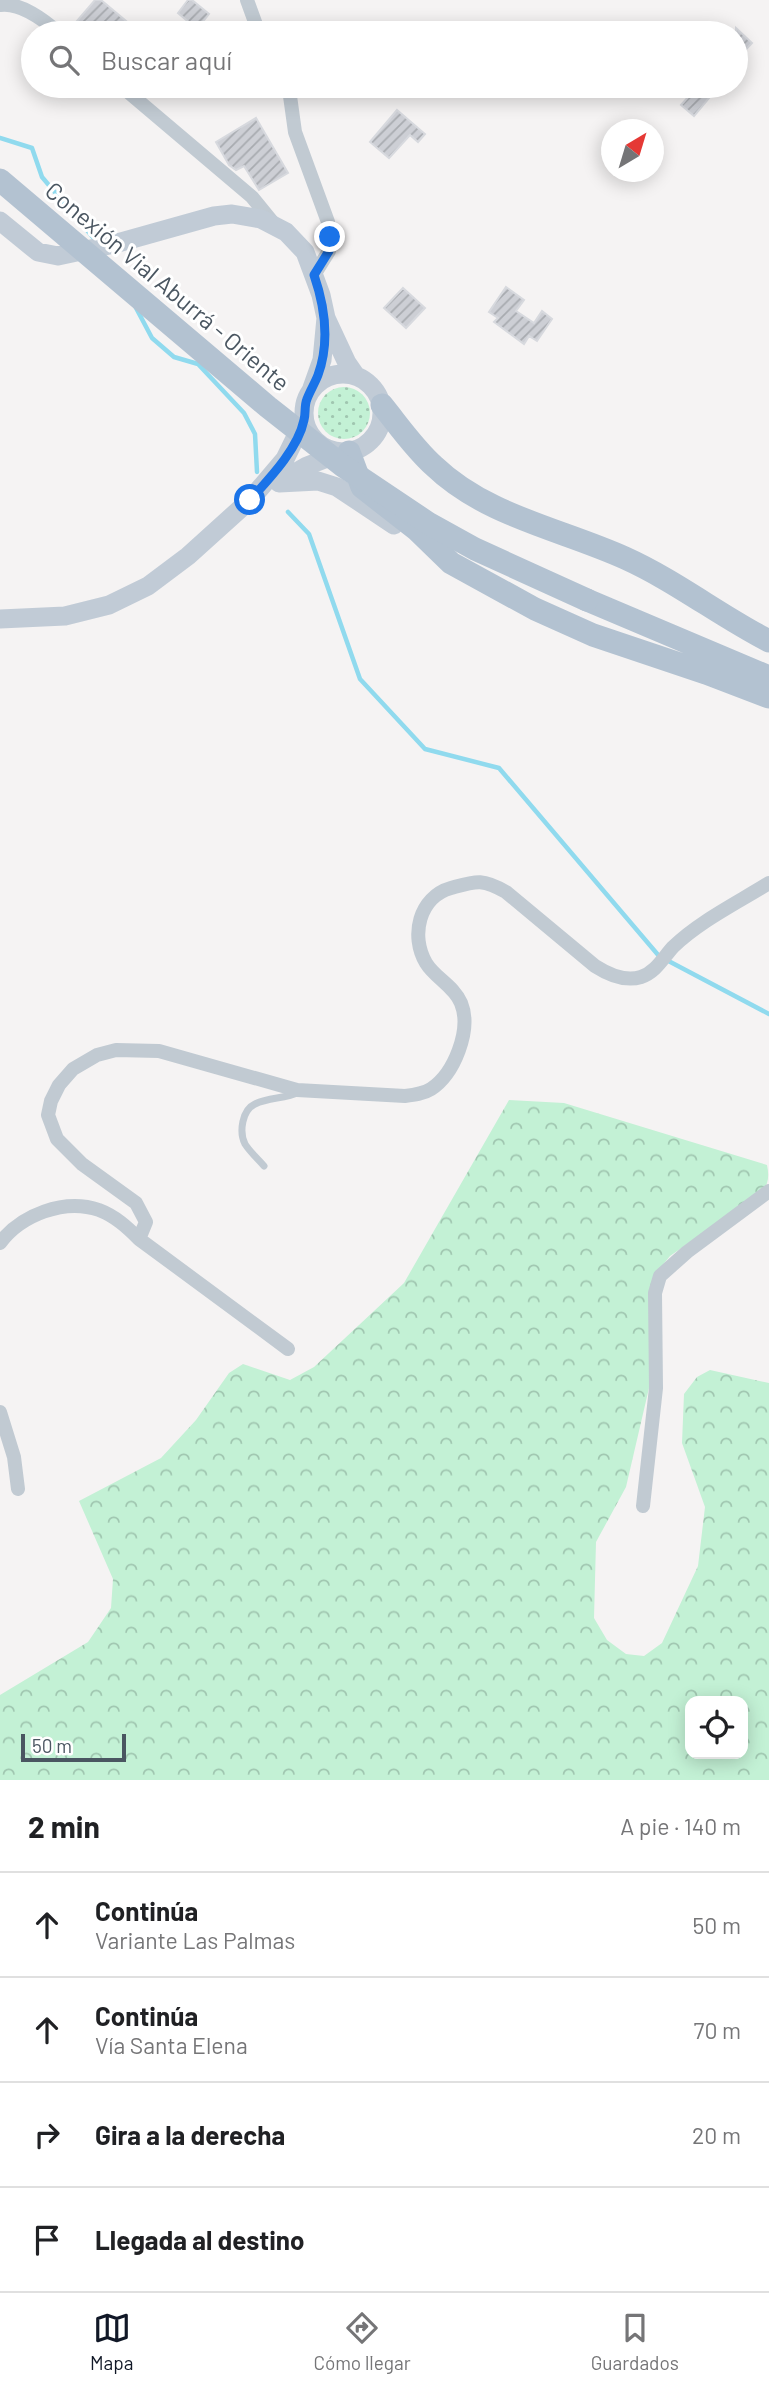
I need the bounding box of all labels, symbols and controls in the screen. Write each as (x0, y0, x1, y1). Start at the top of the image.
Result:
search box (21, 21, 748, 98)
icon: search (45, 41, 83, 79)
text: Buscar aquí (101, 44, 232, 75)
north arrow (601, 119, 664, 182)
street label: Conexión Vial Aburrá - Oriente (40, 175, 296, 397)
route end (314, 221, 345, 252)
route start (234, 484, 265, 515)
map controls (685, 1696, 748, 1759)
button: locate (685, 1696, 748, 1759)
scale bar (21, 1731, 126, 1763)
text: 50 m (32, 1734, 72, 1757)
text: 2 min (28, 1808, 100, 1844)
text: A pie · 140 m (620, 1812, 741, 1840)
text: Continúa (95, 1895, 198, 1926)
icon: ahead (28, 1906, 66, 1944)
text: 50 m (693, 1911, 741, 1939)
text: Variante Las Palmas (95, 1926, 295, 1954)
text: Continúa (95, 2000, 198, 2031)
icon: ahead (28, 2011, 66, 2049)
text: 70 m (694, 2016, 741, 2044)
text: Vía Santa Elena (95, 2031, 248, 2059)
icon: right (28, 2116, 66, 2154)
text: Gira a la derecha (95, 2119, 285, 2150)
text: 20 m (692, 2121, 741, 2149)
icon: arrive (28, 2221, 66, 2259)
text: Llegada al destino (95, 2224, 304, 2255)
tab: Mapa (90, 2309, 134, 2374)
tab: Cómo llegar (314, 2309, 411, 2374)
tab: Guardados (591, 2309, 679, 2374)

